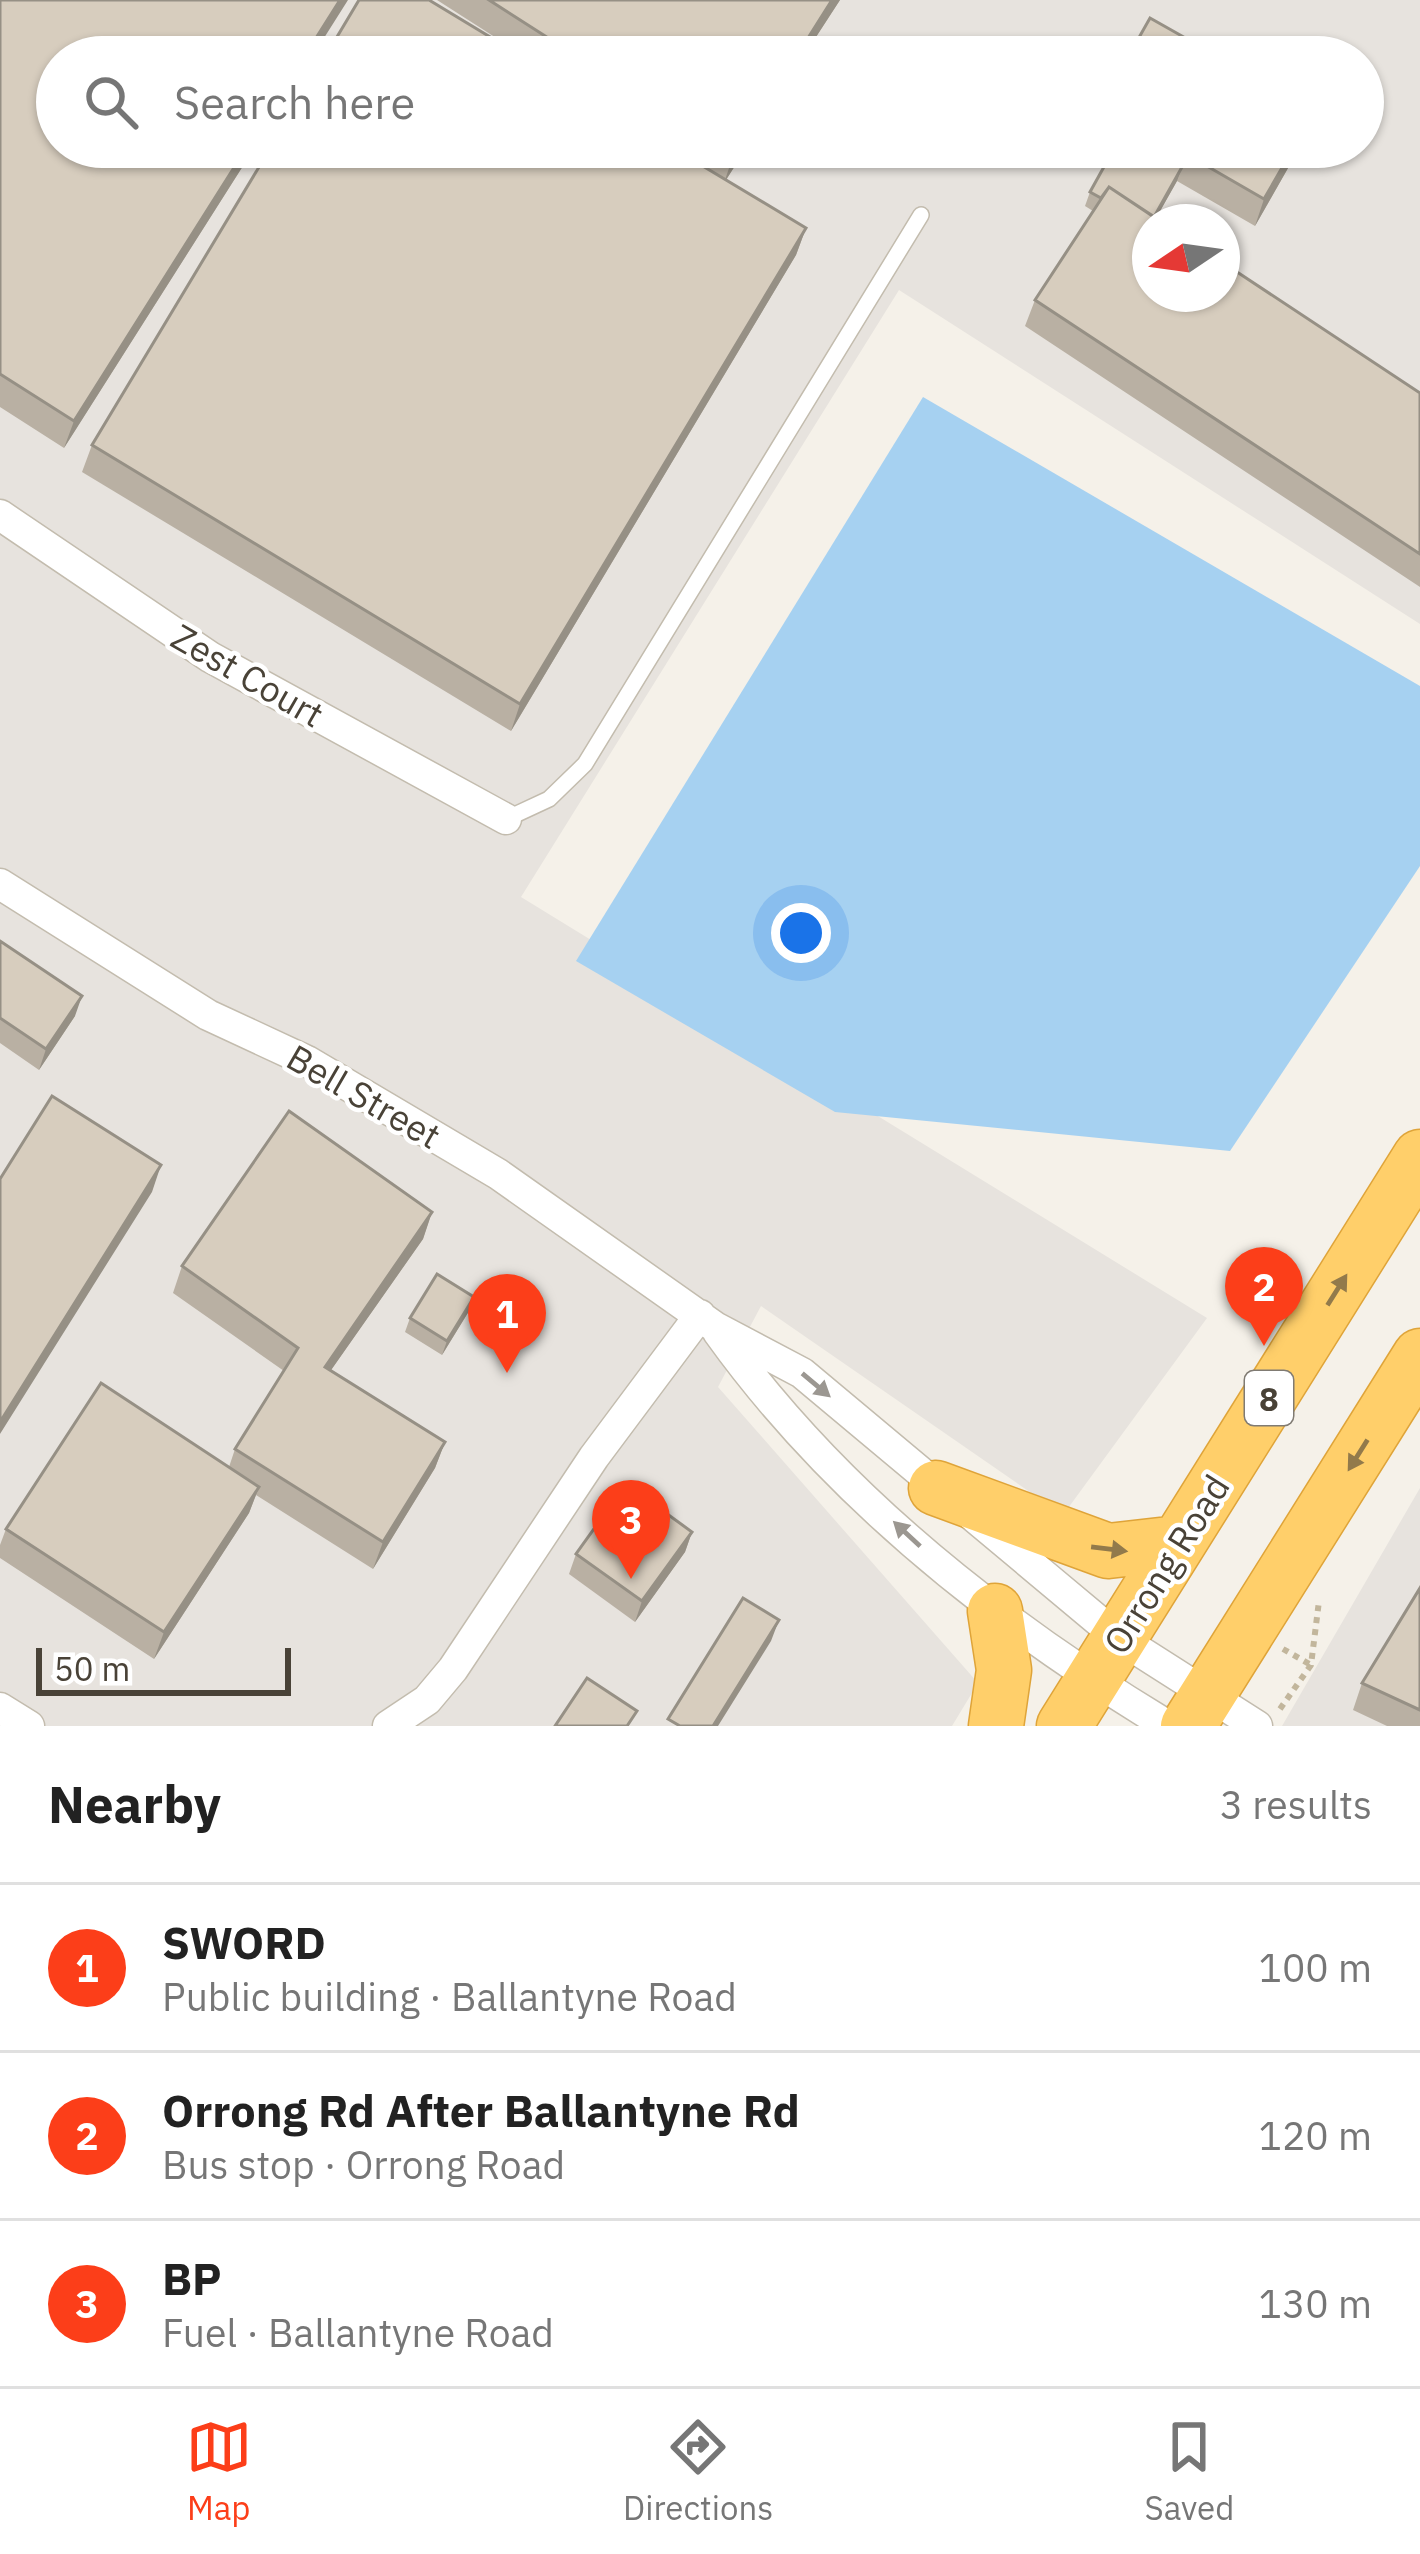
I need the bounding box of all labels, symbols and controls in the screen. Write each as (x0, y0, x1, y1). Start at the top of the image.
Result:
search box (36, 36, 1384, 168)
icon: search (78, 69, 144, 135)
text: Search here (174, 73, 415, 131)
north arrow (1132, 204, 1240, 312)
street label: Zest Court (164, 613, 332, 737)
your location (771, 903, 831, 963)
street label: Bell Street (279, 1033, 449, 1159)
pin: 2 (1225, 1247, 1303, 1346)
one-way arrow (1326, 1273, 1347, 1307)
pin: 1 (468, 1274, 546, 1373)
road number: 8 (1245, 1371, 1293, 1425)
one-way arrow (801, 1372, 831, 1398)
one-way arrow (1347, 1439, 1369, 1471)
street label: Orrong Road (1092, 1466, 1240, 1662)
pin: 3 (592, 1480, 670, 1579)
one-way arrow (893, 1521, 922, 1548)
one-way arrow (1091, 1539, 1129, 1558)
scale bar (36, 1642, 291, 1695)
text: 50 m (54, 1647, 130, 1690)
text: Nearby (48, 1771, 221, 1837)
text: 3 results (1220, 1779, 1372, 1830)
text: SWORD (162, 1913, 326, 1971)
text: 1 (75, 1942, 99, 1993)
text: 100 m (1259, 1942, 1372, 1993)
text: Public building · Ballantyne Road (162, 1971, 737, 2022)
text: Orrong Rd After Ballantyne Rd (162, 2081, 800, 2139)
text: 2 (75, 2110, 99, 2161)
text: 120 m (1259, 2110, 1372, 2161)
text: Bus stop · Orrong Road (162, 2139, 565, 2190)
text: BP (162, 2249, 222, 2307)
text: 3 (75, 2278, 99, 2329)
text: 130 m (1259, 2278, 1372, 2329)
text: Fuel · Ballantyne Road (162, 2307, 554, 2358)
tab: Map (186, 2414, 252, 2529)
tab: Directions (623, 2414, 773, 2529)
tab: Saved (1145, 2414, 1234, 2529)

